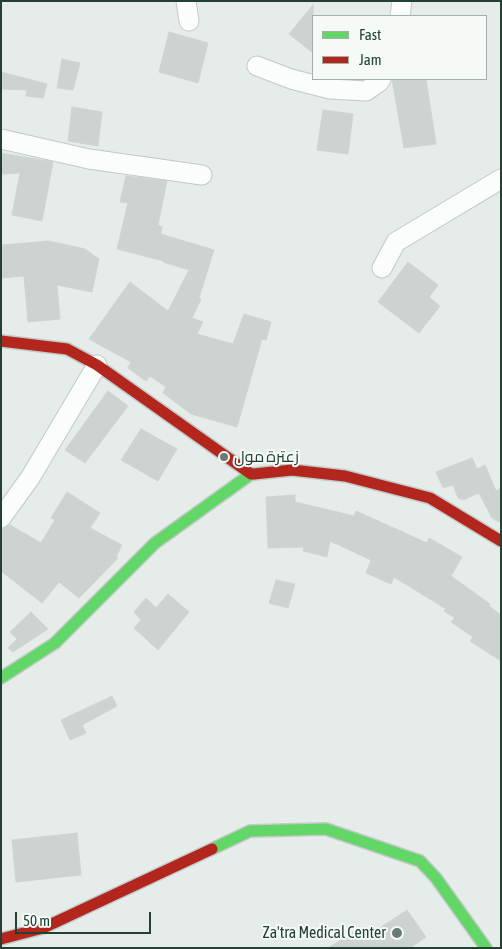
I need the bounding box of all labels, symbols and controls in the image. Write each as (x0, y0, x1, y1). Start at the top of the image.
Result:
legend (312, 15, 487, 80)
text: Fast (359, 26, 381, 43)
text: Jam (359, 51, 382, 68)
place label: زعترة مول (234, 447, 299, 467)
marker: زعترة مول (218, 451, 230, 463)
scale bar (18, 902, 154, 934)
text: 50 m (23, 912, 50, 929)
place label: Za'tra Medical Center (262, 923, 386, 943)
marker: Za'tra Medical Center (390, 926, 404, 940)

